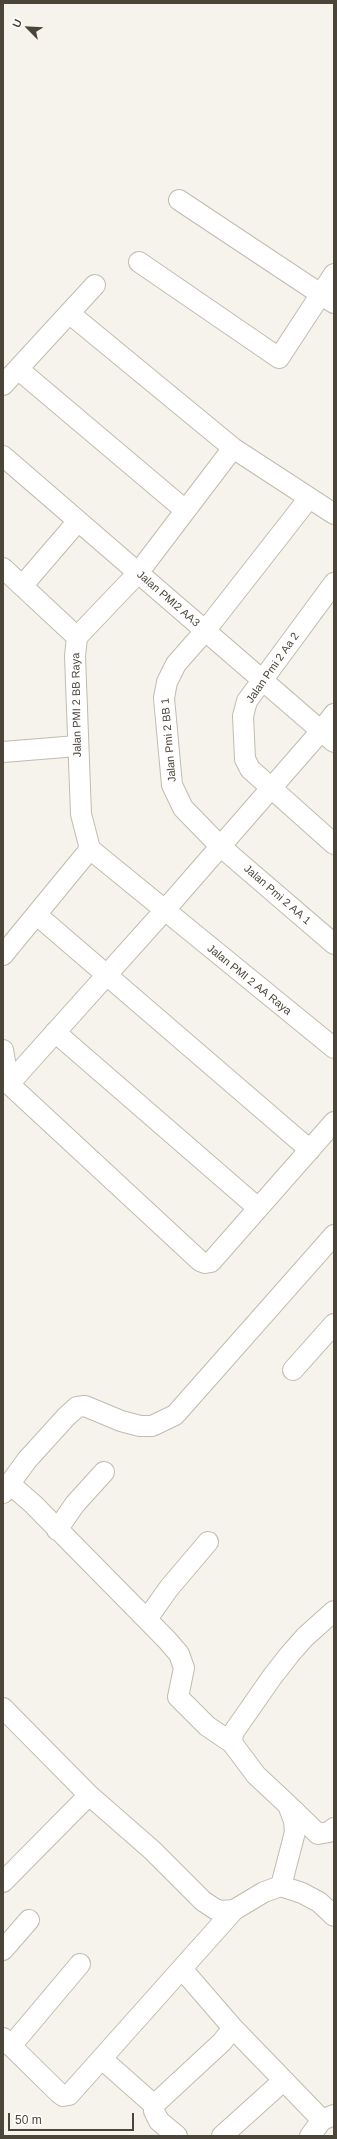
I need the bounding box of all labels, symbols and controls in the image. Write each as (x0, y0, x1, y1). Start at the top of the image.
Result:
north arrow (8, 8, 48, 48)
text: U (10, 17, 24, 29)
street label: Jalan PMI2 AA3 (134, 568, 202, 630)
street label: Jalan Pmi 2 Aa 2 (244, 630, 302, 706)
street label: Jalan PMI 2 BB Raya (69, 653, 85, 757)
street label: Jalan Pmi 2 BB 1 (159, 697, 179, 783)
street label: Jalan Pmi 2 AA 1 (241, 862, 313, 928)
street label: Jalan PMI 2 AA Raya (204, 942, 294, 1018)
scale bar (10, 2105, 136, 2131)
text: 50 m (15, 2113, 42, 2127)

